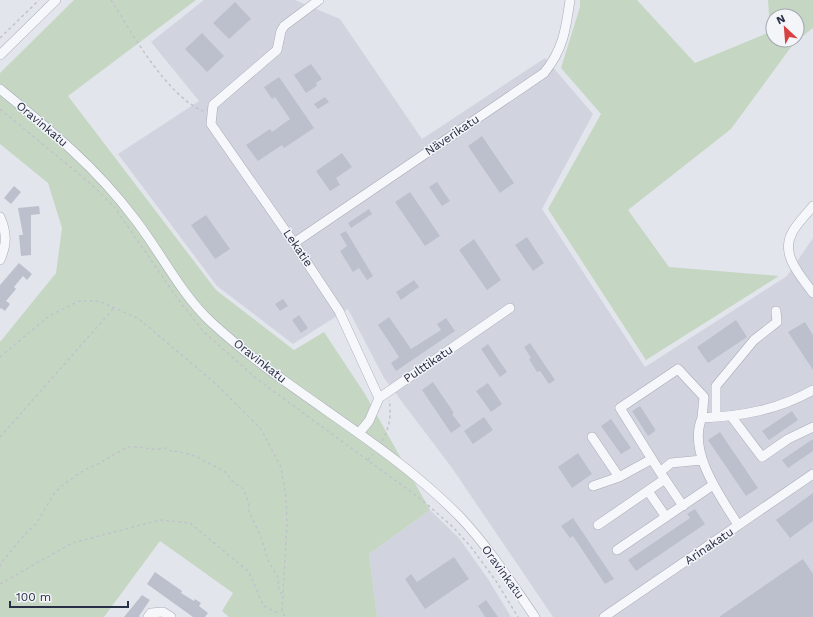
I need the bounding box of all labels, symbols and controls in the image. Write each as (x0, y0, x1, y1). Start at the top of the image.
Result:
north arrow (765, 8, 805, 48)
text: N (774, 12, 787, 27)
street label: Oravinkatu (13, 98, 71, 150)
street label: Näverikatu (422, 112, 482, 158)
street label: Lekatie (280, 227, 316, 270)
street label: Oravinkatu (231, 336, 289, 386)
street label: Pulttikatu (401, 342, 455, 386)
street label: Arinakatu (682, 525, 736, 567)
street label: Oravinkatu (479, 542, 527, 602)
scale bar (10, 583, 128, 609)
text: 100 m (16, 590, 51, 604)

